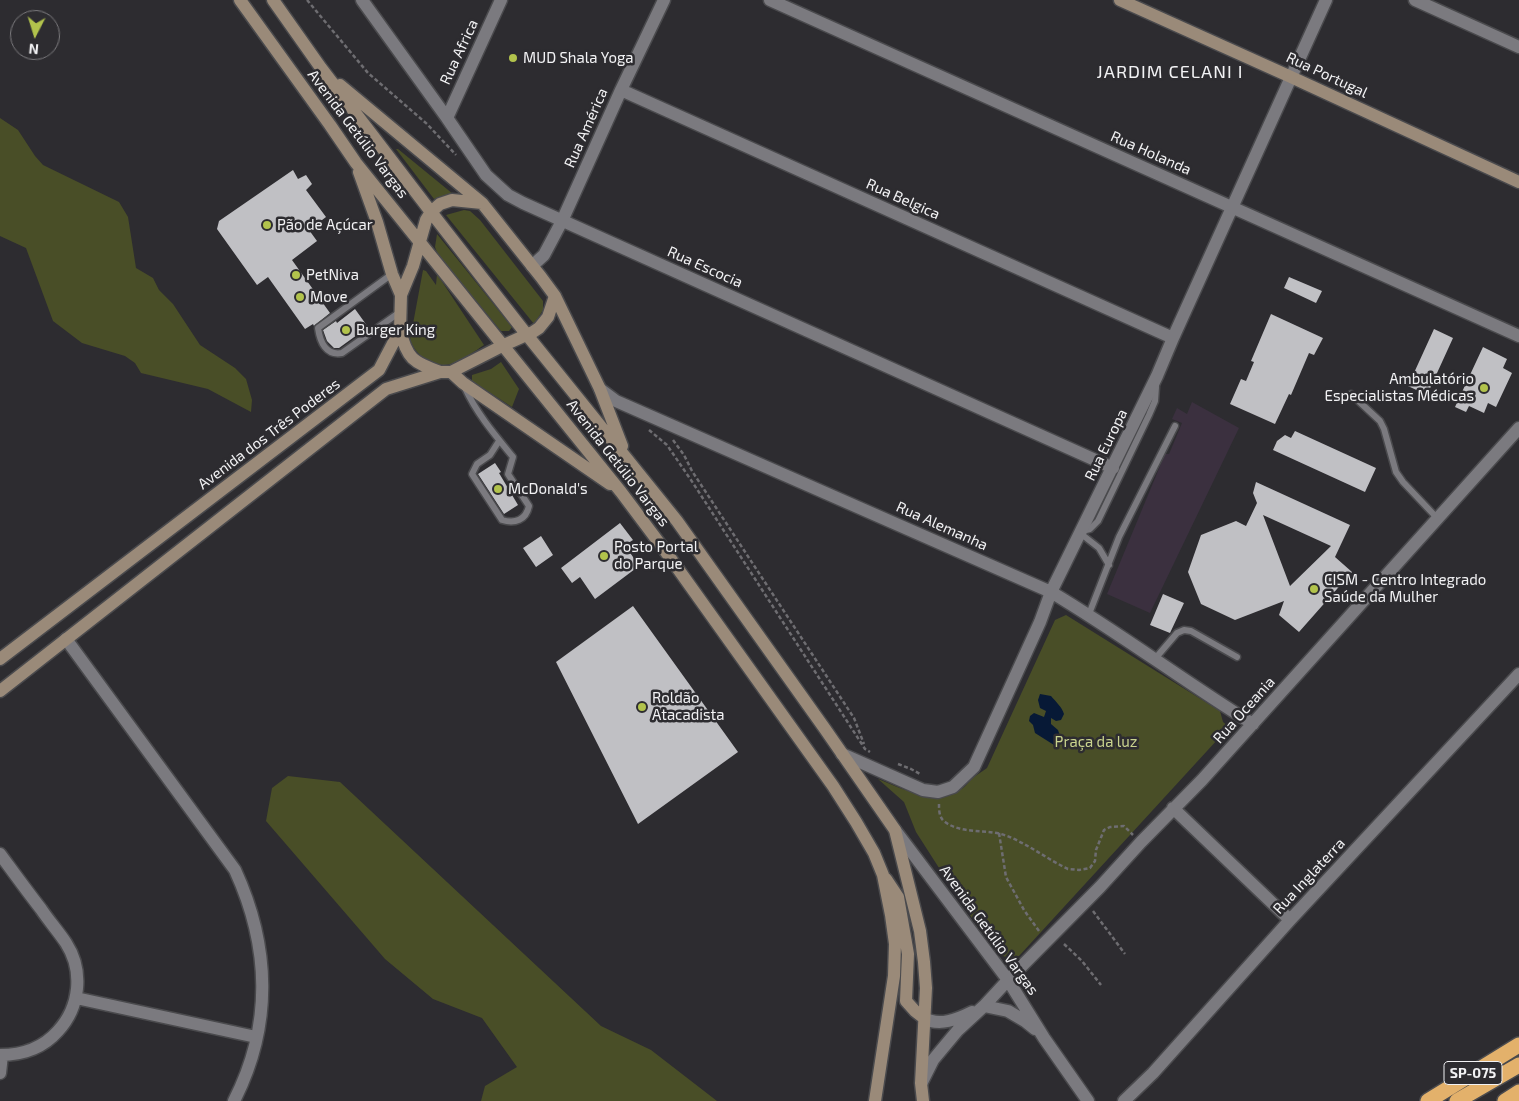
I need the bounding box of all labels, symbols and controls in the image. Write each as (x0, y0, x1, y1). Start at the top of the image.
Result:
north arrow (10, 10, 60, 60)
street label: Rua Africa (436, 17, 482, 87)
text: N (28, 41, 40, 58)
street label: Rua Portugal (1283, 48, 1371, 102)
place label: MUD Shala Yoga (523, 49, 633, 67)
marker: MUD Shala Yoga (507, 52, 519, 64)
district label: JARDIM CELANI I (1095, 61, 1245, 83)
street label: Avenida Getúlio Vargas (304, 66, 412, 202)
street label: Rua América (560, 85, 612, 171)
street label: Rua Holanda (1108, 127, 1194, 179)
street label: Rua Belgica (863, 175, 943, 223)
place label: Pão de Açúcar (277, 216, 373, 234)
marker: Pão de Açúcar (261, 219, 273, 231)
street label: Rua Escocia (665, 242, 745, 292)
place label: PetNiva (306, 266, 359, 284)
marker: PetNiva (290, 269, 302, 281)
place label: Move (310, 288, 347, 306)
marker: Move (294, 291, 306, 303)
place label: Burger King (356, 321, 435, 339)
marker: Burger King (340, 324, 352, 336)
place label: Ambulatório Especialistas Médicas (1325, 370, 1474, 405)
street label: Avenida dos Três Poderes (194, 375, 344, 493)
marker: Ambulatório Especialistas Médicas (1478, 382, 1490, 394)
street label: Avenida Getúlio Vargas (563, 396, 673, 530)
street label: Rua Europa (1081, 406, 1131, 484)
place label: McDonald's (508, 480, 588, 498)
marker: McDonald's (492, 483, 504, 495)
street label: Rua Alemanha (893, 498, 991, 554)
place label: Posto Portal do Parque (614, 538, 698, 573)
marker: Posto Portal do Parque (598, 550, 610, 562)
place label: CISM - Centro Integrado Saúde da Mulher (1324, 571, 1486, 606)
marker: CISM - Centro Integrado Saúde da Mulher (1308, 583, 1320, 595)
street label: Rua Oceania (1209, 673, 1279, 747)
place label: Roldão Atacadista (652, 689, 725, 724)
marker: Roldão Atacadista (636, 701, 648, 713)
park label: Praça da luz (1055, 733, 1137, 751)
street label: Rua Inglaterra (1269, 834, 1349, 918)
street label: Avenida Getúlio Vargas (936, 861, 1042, 999)
road number: SP-075 (1444, 1062, 1502, 1084)

